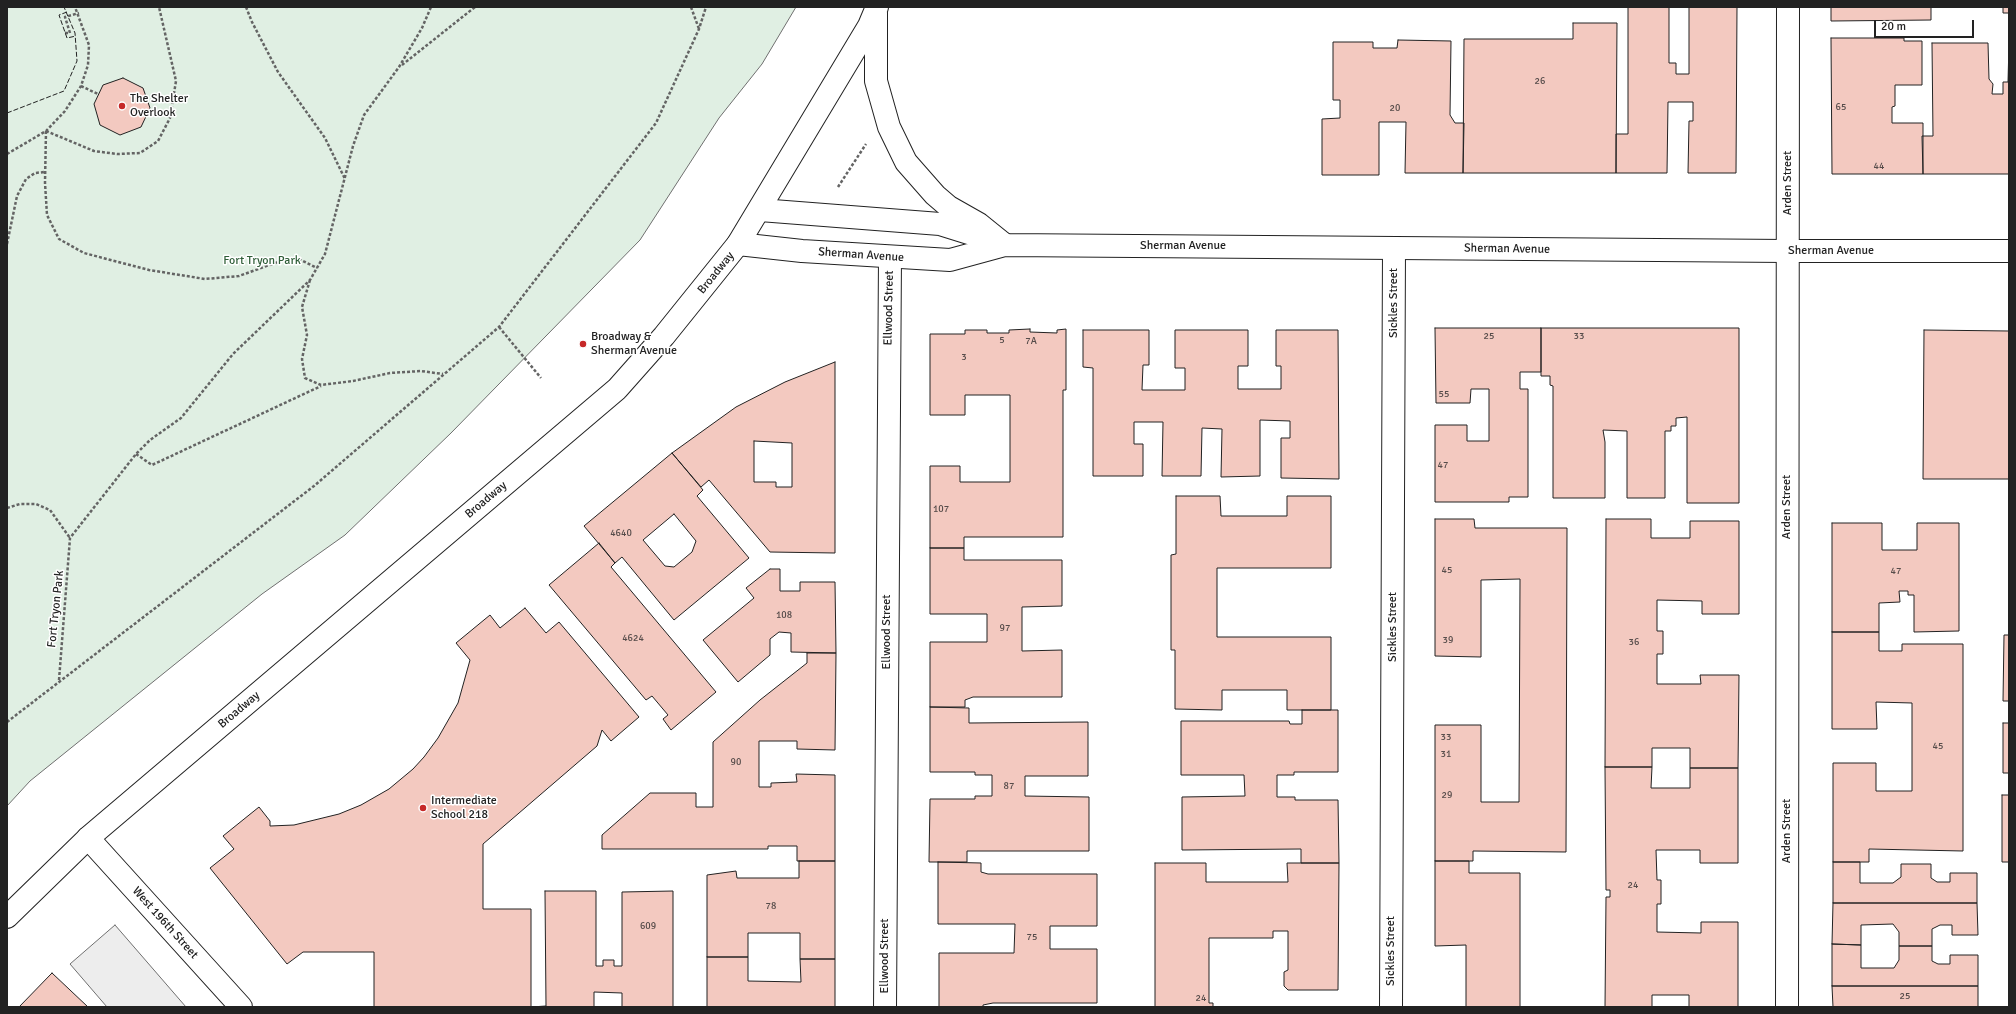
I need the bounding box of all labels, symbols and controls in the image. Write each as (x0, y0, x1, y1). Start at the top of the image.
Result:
scale bar (1876, 12, 1976, 38)
text: 20 m (1881, 19, 1906, 34)
house number: 26 (1535, 75, 1545, 87)
place label: The Shelter Overlook (130, 92, 188, 120)
marker: The Shelter Overlook (117, 101, 127, 111)
house number: 65 (1836, 101, 1846, 113)
house number: 20 (1390, 102, 1400, 114)
street label: Arden Street (1781, 151, 1795, 215)
house number: 44 (1874, 160, 1884, 172)
street label: Sherman Avenue (1140, 239, 1226, 253)
street label: Sherman Avenue (1464, 241, 1550, 257)
street label: Sherman Avenue (1788, 244, 1874, 258)
street label: Sherman Avenue (818, 245, 904, 265)
street label: Broadway (695, 249, 737, 297)
park label: Fort Tryon Park (223, 254, 301, 268)
street label: Sickles Street (1387, 268, 1401, 338)
street label: Ellwood Street (881, 270, 897, 346)
place label: Broadway & Sherman Avenue (591, 330, 677, 358)
house number: 25 (1484, 330, 1494, 342)
house number: 33 (1574, 330, 1584, 342)
house number: 5 (999, 334, 1005, 346)
house number: 7A (1025, 335, 1037, 347)
marker: Broadway & Sherman Avenue (578, 339, 588, 349)
house number: 3 (961, 351, 967, 363)
house number: 55 (1439, 388, 1449, 400)
house number: 47 (1438, 459, 1448, 471)
street label: Arden Street (1780, 475, 1794, 539)
street label: Broadway (462, 478, 510, 522)
house number: 107 (933, 503, 949, 515)
house number: 4640 (610, 527, 632, 539)
house number: 45 (1442, 564, 1452, 576)
house number: 47 (1891, 565, 1901, 577)
street label: Fort Tryon Park (45, 570, 67, 648)
street label: Sickles Street (1386, 592, 1400, 662)
street label: Ellwood Street (880, 595, 894, 669)
house number: 108 (776, 609, 792, 621)
house number: 97 (1000, 622, 1010, 634)
house number: 4624 (622, 632, 644, 644)
house number: 39 (1443, 634, 1453, 646)
house number: 36 (1629, 636, 1639, 648)
street label: Broadway (215, 688, 263, 732)
house number: 33 (1441, 731, 1451, 743)
house number: 45 (1933, 740, 1943, 752)
house number: 31 (1441, 748, 1451, 760)
house number: 90 (731, 756, 741, 768)
house number: 87 (1004, 780, 1014, 792)
house number: 29 (1442, 789, 1452, 801)
place label: Intermediate School 218 (431, 794, 497, 822)
street label: Arden Street (1780, 799, 1794, 863)
marker: Intermediate School 218 (418, 803, 428, 813)
house number: 24 (1628, 879, 1638, 891)
street label: West 196th Street (129, 884, 201, 962)
house number: 78 (766, 900, 776, 912)
street label: Sickles Street (1384, 916, 1398, 986)
street label: Ellwood Street (878, 919, 892, 993)
house number: 609 (640, 920, 656, 932)
house number: 75 (1027, 931, 1037, 943)
house number: 25 (1900, 990, 1910, 1002)
house number: 24 (1196, 992, 1206, 1004)

